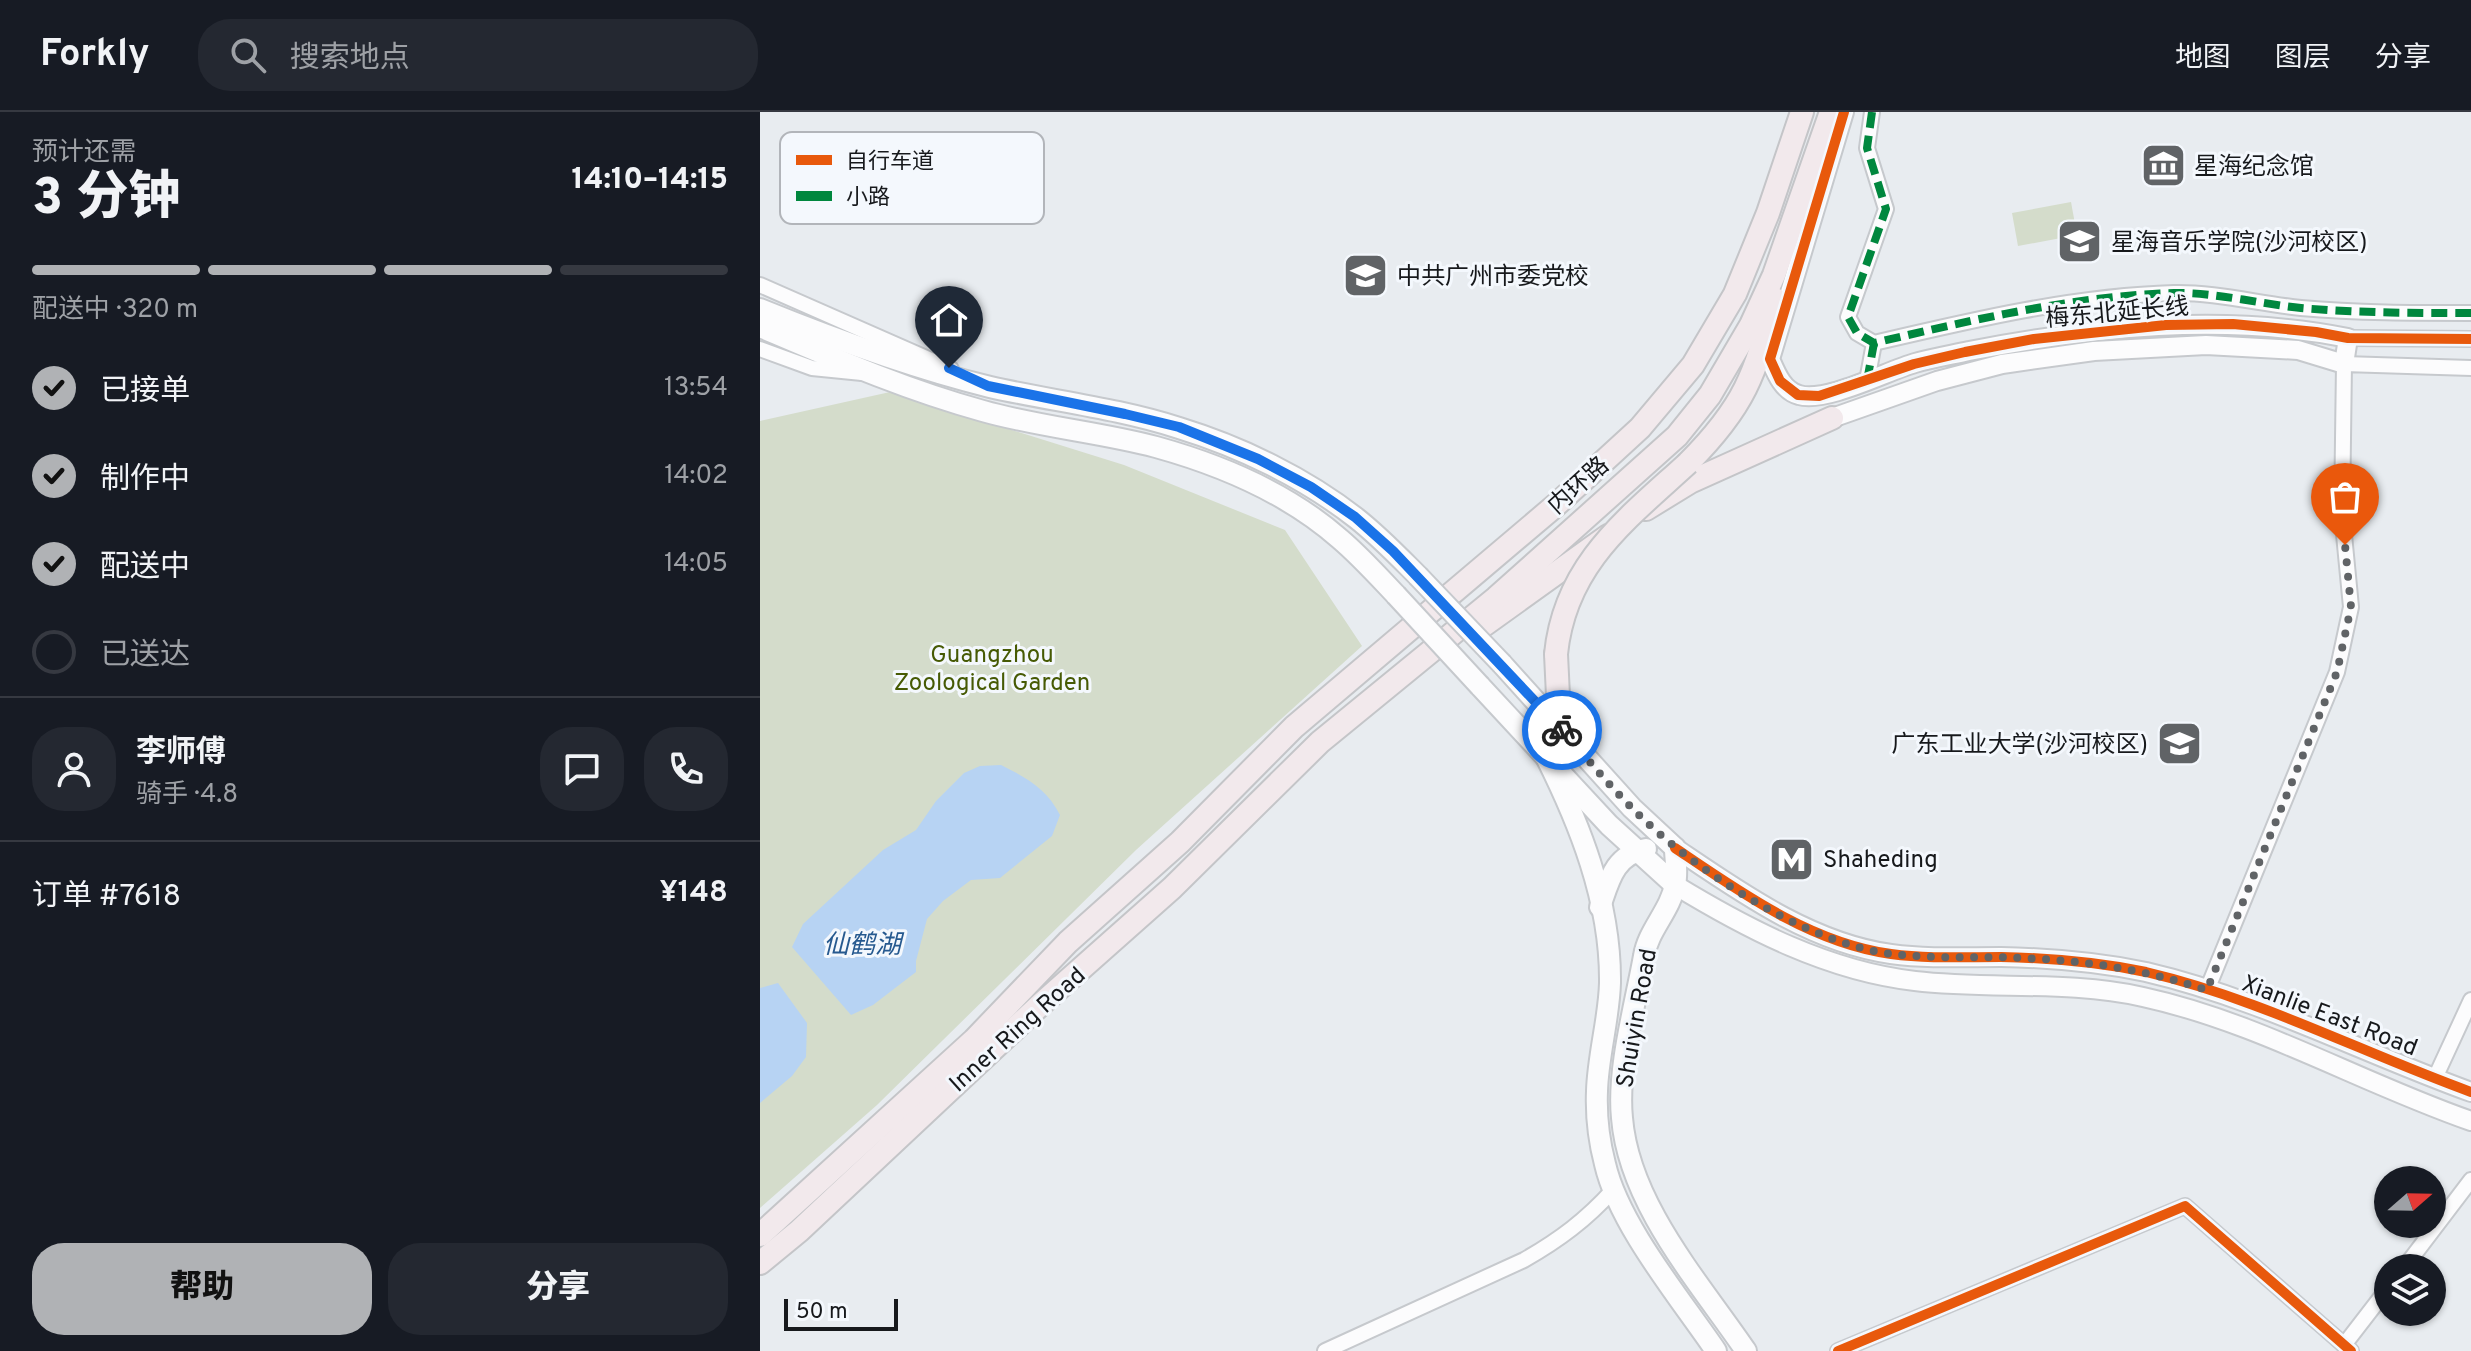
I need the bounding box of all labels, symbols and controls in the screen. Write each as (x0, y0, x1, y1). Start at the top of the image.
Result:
search box (198, 19, 758, 91)
text: Forkly (40, 31, 150, 80)
icon: search (226, 33, 270, 77)
text: 搜索地点 (290, 41, 410, 78)
text: 地图 (2175, 41, 2231, 77)
text: 图层 (2275, 41, 2331, 77)
text: 分享 (2375, 41, 2431, 77)
legend (780, 132, 1044, 224)
text: 预计还需 (32, 137, 136, 170)
museum icon: 星海纪念馆 (2139, 142, 2187, 190)
text: 自行车道 (846, 149, 934, 176)
place label: 星海纪念馆 (2194, 153, 2314, 183)
text: 14:10–14:15 (571, 162, 728, 199)
text: 3 分钟 (32, 167, 180, 233)
text: 小路 (846, 185, 890, 212)
school or university icon: 星海音乐学院(沙河校区) (2056, 218, 2104, 266)
place label: 星海音乐学院(沙河校区) (2111, 229, 2367, 259)
school or university icon: 中共广州市委党校 (1342, 252, 1390, 300)
place label: 中共广州市委党校 (1397, 263, 1589, 293)
pin (915, 286, 983, 368)
street label: 梅东北延长线 (2044, 293, 2190, 335)
text: 配送中 · 320 m (32, 294, 198, 327)
icon: home (927, 298, 971, 342)
icon: check (32, 366, 76, 410)
text: 13:54 (664, 372, 728, 405)
text: 已接单 (100, 374, 190, 411)
street label: 内环路 (1543, 451, 1616, 522)
icon: check (32, 454, 76, 498)
text: 14:02 (664, 460, 728, 493)
text: 制作中 (100, 462, 190, 499)
pin (2311, 463, 2379, 545)
icon: bag (2323, 475, 2367, 519)
icon: check (32, 542, 76, 586)
text: 14:05 (664, 548, 728, 581)
text: 配送中 (100, 550, 190, 587)
text: 已送达 (100, 638, 190, 675)
park label: Guangzhou Zoological Garden (894, 641, 1090, 699)
courier (1522, 690, 1602, 770)
icon: bike (1540, 708, 1584, 752)
school or university icon: 广东工业大学(沙河校区) (2155, 720, 2203, 768)
button: person (32, 727, 116, 811)
button: chat (540, 727, 624, 811)
button: phone (644, 727, 728, 811)
place label: 广东工业大学(沙河校区) (1892, 731, 2148, 761)
text: 李师傅 (136, 735, 226, 772)
text: 骑手 · 4.8 (136, 779, 238, 812)
metro station icon: Shaheding (1768, 835, 1816, 883)
place label: Shaheding (1823, 846, 1938, 876)
text: ¥148 (660, 875, 728, 912)
text: 订单 #7618 (32, 879, 181, 916)
water label: 仙鹤湖 (823, 930, 905, 963)
street label: Shuiyin Road (1611, 946, 1665, 1090)
street label: Inner Ring Road (944, 961, 1093, 1100)
street label: Xianlie East Road (2237, 970, 2421, 1064)
north arrow (2374, 1166, 2446, 1238)
map controls (2374, 1166, 2446, 1326)
button: 帮助 (32, 1243, 372, 1335)
button: 分享 (388, 1243, 728, 1335)
button: layers (2374, 1254, 2446, 1326)
scale bar (784, 1295, 898, 1331)
text: 50 m (796, 1299, 848, 1326)

